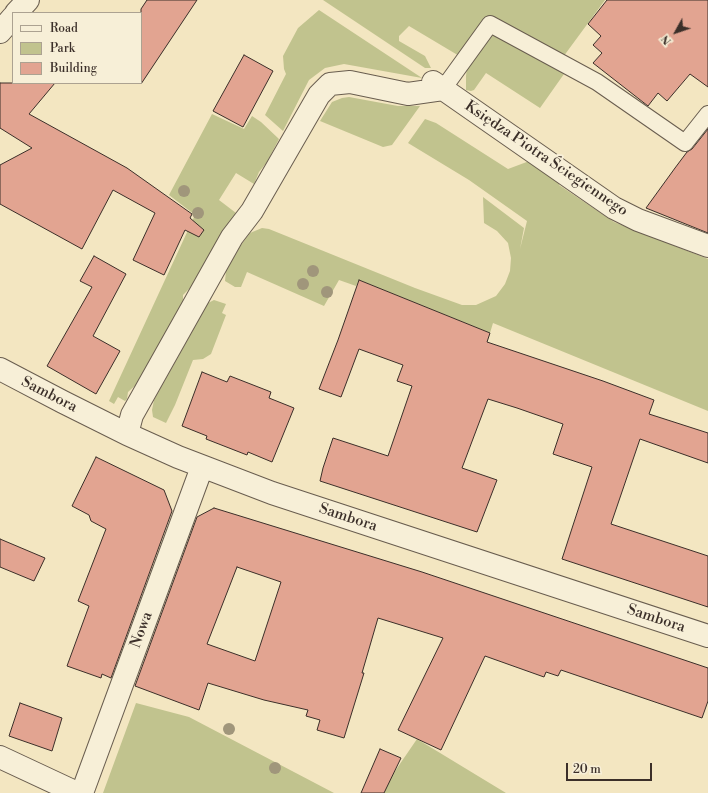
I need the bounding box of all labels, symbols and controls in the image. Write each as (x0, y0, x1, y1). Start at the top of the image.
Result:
legend (12, 12, 142, 84)
north arrow (656, 12, 696, 52)
text: Road (50, 21, 78, 36)
text: N (659, 32, 675, 48)
text: Park (50, 41, 75, 56)
text: Building (50, 61, 97, 76)
street label: Księdza Piotra Ściegiennego (461, 98, 631, 220)
street label: Sambora (18, 373, 80, 417)
street label: Sambora (317, 500, 379, 536)
street label: Sambora (625, 601, 687, 637)
street label: Nowa (127, 609, 157, 651)
scale bar (568, 755, 654, 781)
text: 20 m (573, 762, 601, 777)

